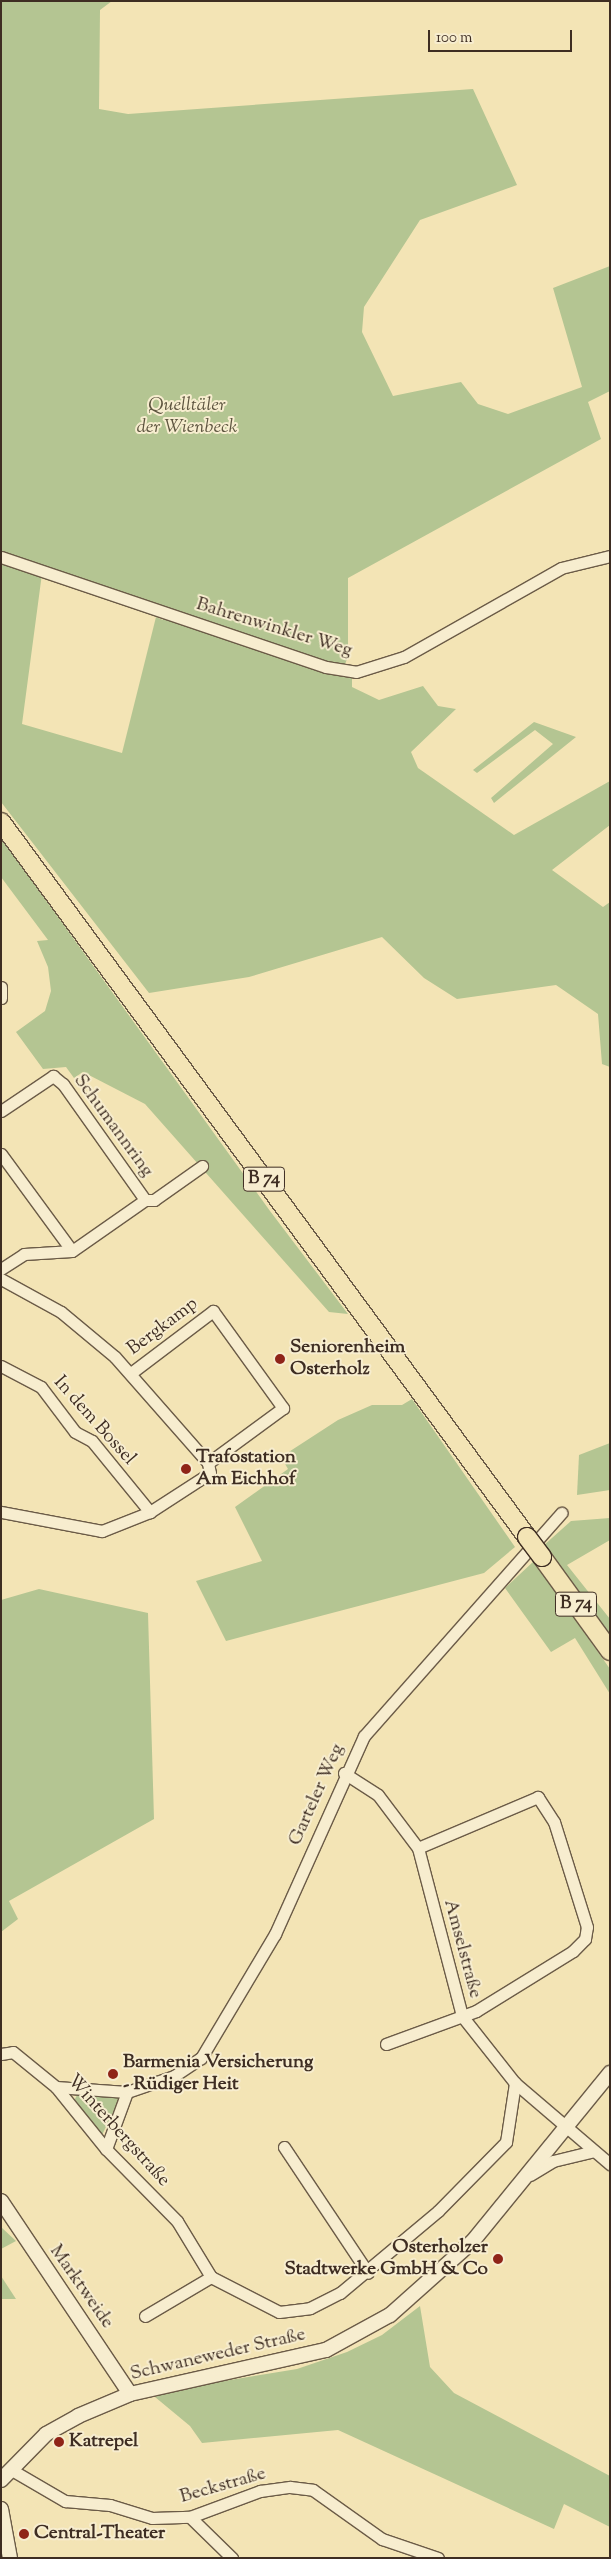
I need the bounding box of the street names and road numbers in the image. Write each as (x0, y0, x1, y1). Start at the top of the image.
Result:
street label: Bahrenwinkler Weg (193, 593, 355, 663)
street label: Schumannring (68, 1070, 158, 1182)
road number: B 74 (243, 1164, 285, 1194)
street label: Bergkamp (123, 1293, 203, 1361)
street label: In dem Bossel (48, 1372, 140, 1470)
road number: B 74 (555, 1588, 597, 1620)
street label: Garteler Weg (284, 1741, 350, 1849)
street label: Amselstraße (438, 1897, 486, 2001)
street label: Winterbergstraße (62, 2070, 174, 2192)
street label: Marktweide (44, 2241, 118, 2333)
street label: Schwaneweder Straße (128, 2324, 308, 2386)
street label: Beckstraße (177, 2463, 269, 2509)

